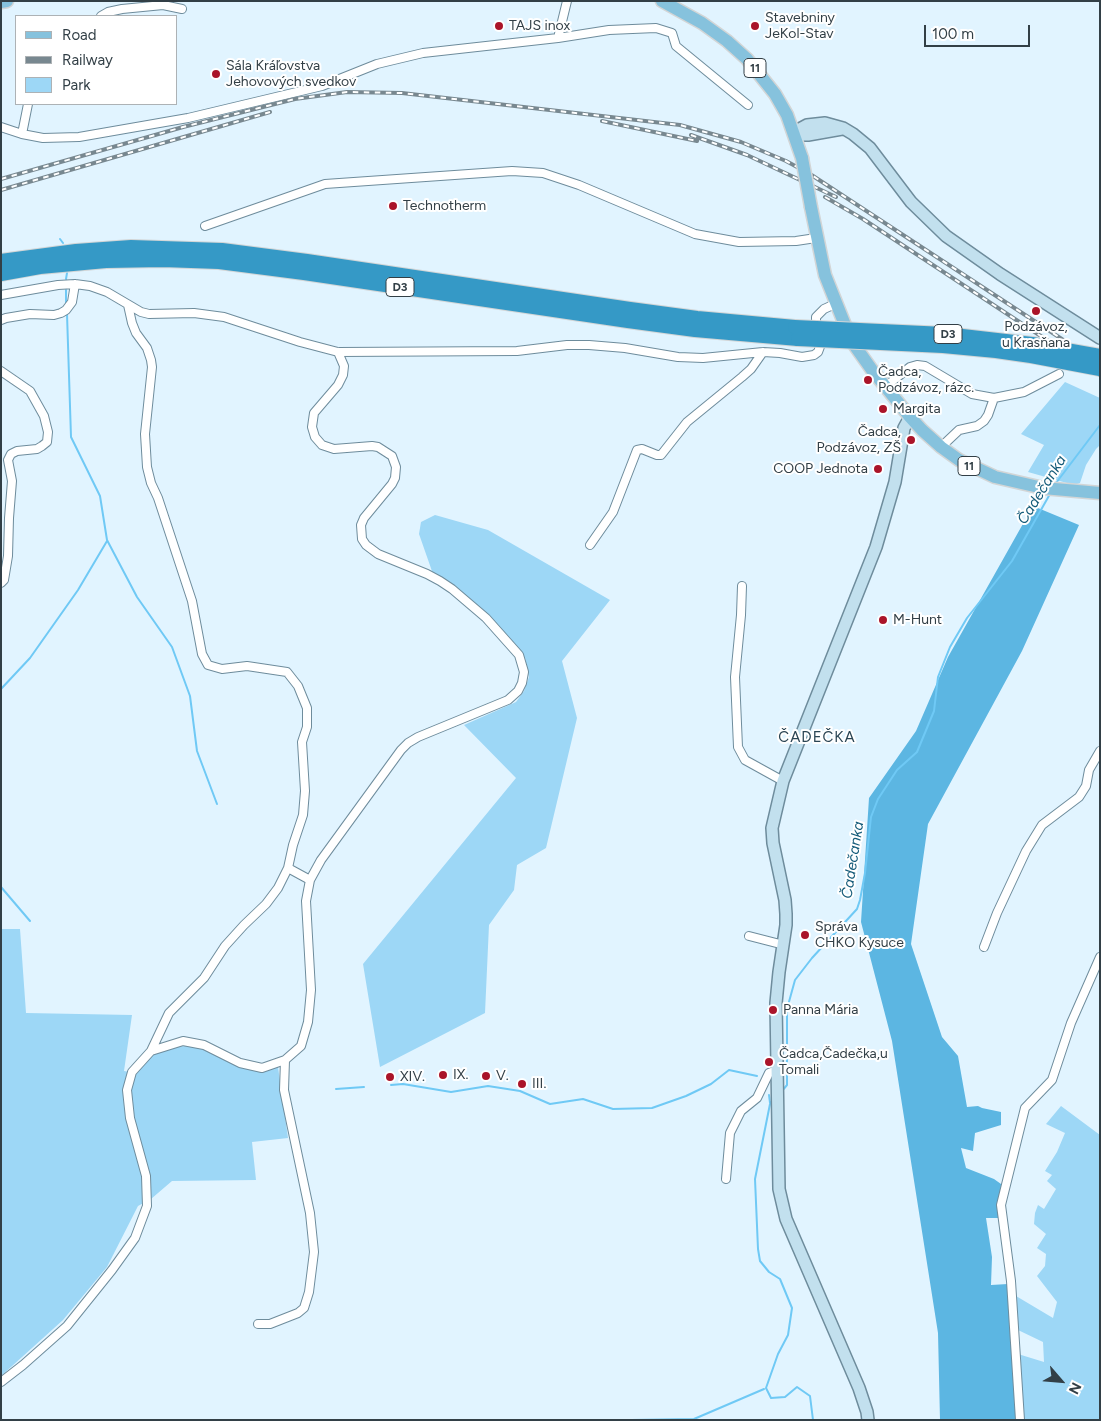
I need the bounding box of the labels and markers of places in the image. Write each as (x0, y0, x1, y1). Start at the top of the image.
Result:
place label: Stavebniny JeKol-Stav (765, 10, 835, 42)
place label: TAJS inox (509, 18, 570, 34)
marker: TAJS inox (493, 20, 505, 32)
marker: Stavebniny JeKol-Stav (749, 20, 761, 32)
place label: Sála Kráľovstva Jehovových svedkov (226, 58, 356, 90)
marker: Sála Kráľovstva Jehovových svedkov (210, 68, 222, 80)
place label: Technotherm (403, 198, 486, 214)
marker: Technotherm (387, 200, 399, 212)
marker: Podzávoz, u Krasňana (1030, 305, 1042, 317)
place label: Podzávoz, u Krasňana (1002, 319, 1070, 352)
place label: Čadca, Podzávoz, rázc. (878, 364, 974, 397)
marker: Čadca, Podzávoz, rázc. (862, 374, 874, 386)
place label: Margita (893, 401, 941, 417)
marker: Margita (877, 403, 889, 415)
place label: Čadca, Podzávoz, ZŠ (817, 424, 901, 457)
marker: Čadca, Podzávoz, ZŠ (905, 434, 917, 446)
place label: COOP Jednota (773, 461, 868, 477)
marker: COOP Jednota (872, 463, 884, 475)
place label: M-Hunt (893, 612, 942, 628)
marker: M-Hunt (877, 614, 889, 626)
place label: Správa CHKO Kysuce (815, 919, 904, 952)
marker: Správa CHKO Kysuce (799, 929, 811, 941)
place label: Panna Mária (783, 1002, 858, 1018)
marker: Panna Mária (767, 1004, 779, 1016)
place label: Čadca,Čadečka,u Tomali (779, 1046, 888, 1078)
marker: Čadca,Čadečka,u Tomali (763, 1056, 775, 1068)
place label: IX. (453, 1067, 468, 1083)
place label: V. (496, 1068, 509, 1084)
place label: XIV. (400, 1069, 425, 1085)
marker: IX. (437, 1069, 449, 1081)
marker: V. (480, 1070, 492, 1082)
marker: XIV. (384, 1071, 396, 1083)
place label: III. (532, 1076, 546, 1092)
marker: III. (516, 1078, 528, 1090)

